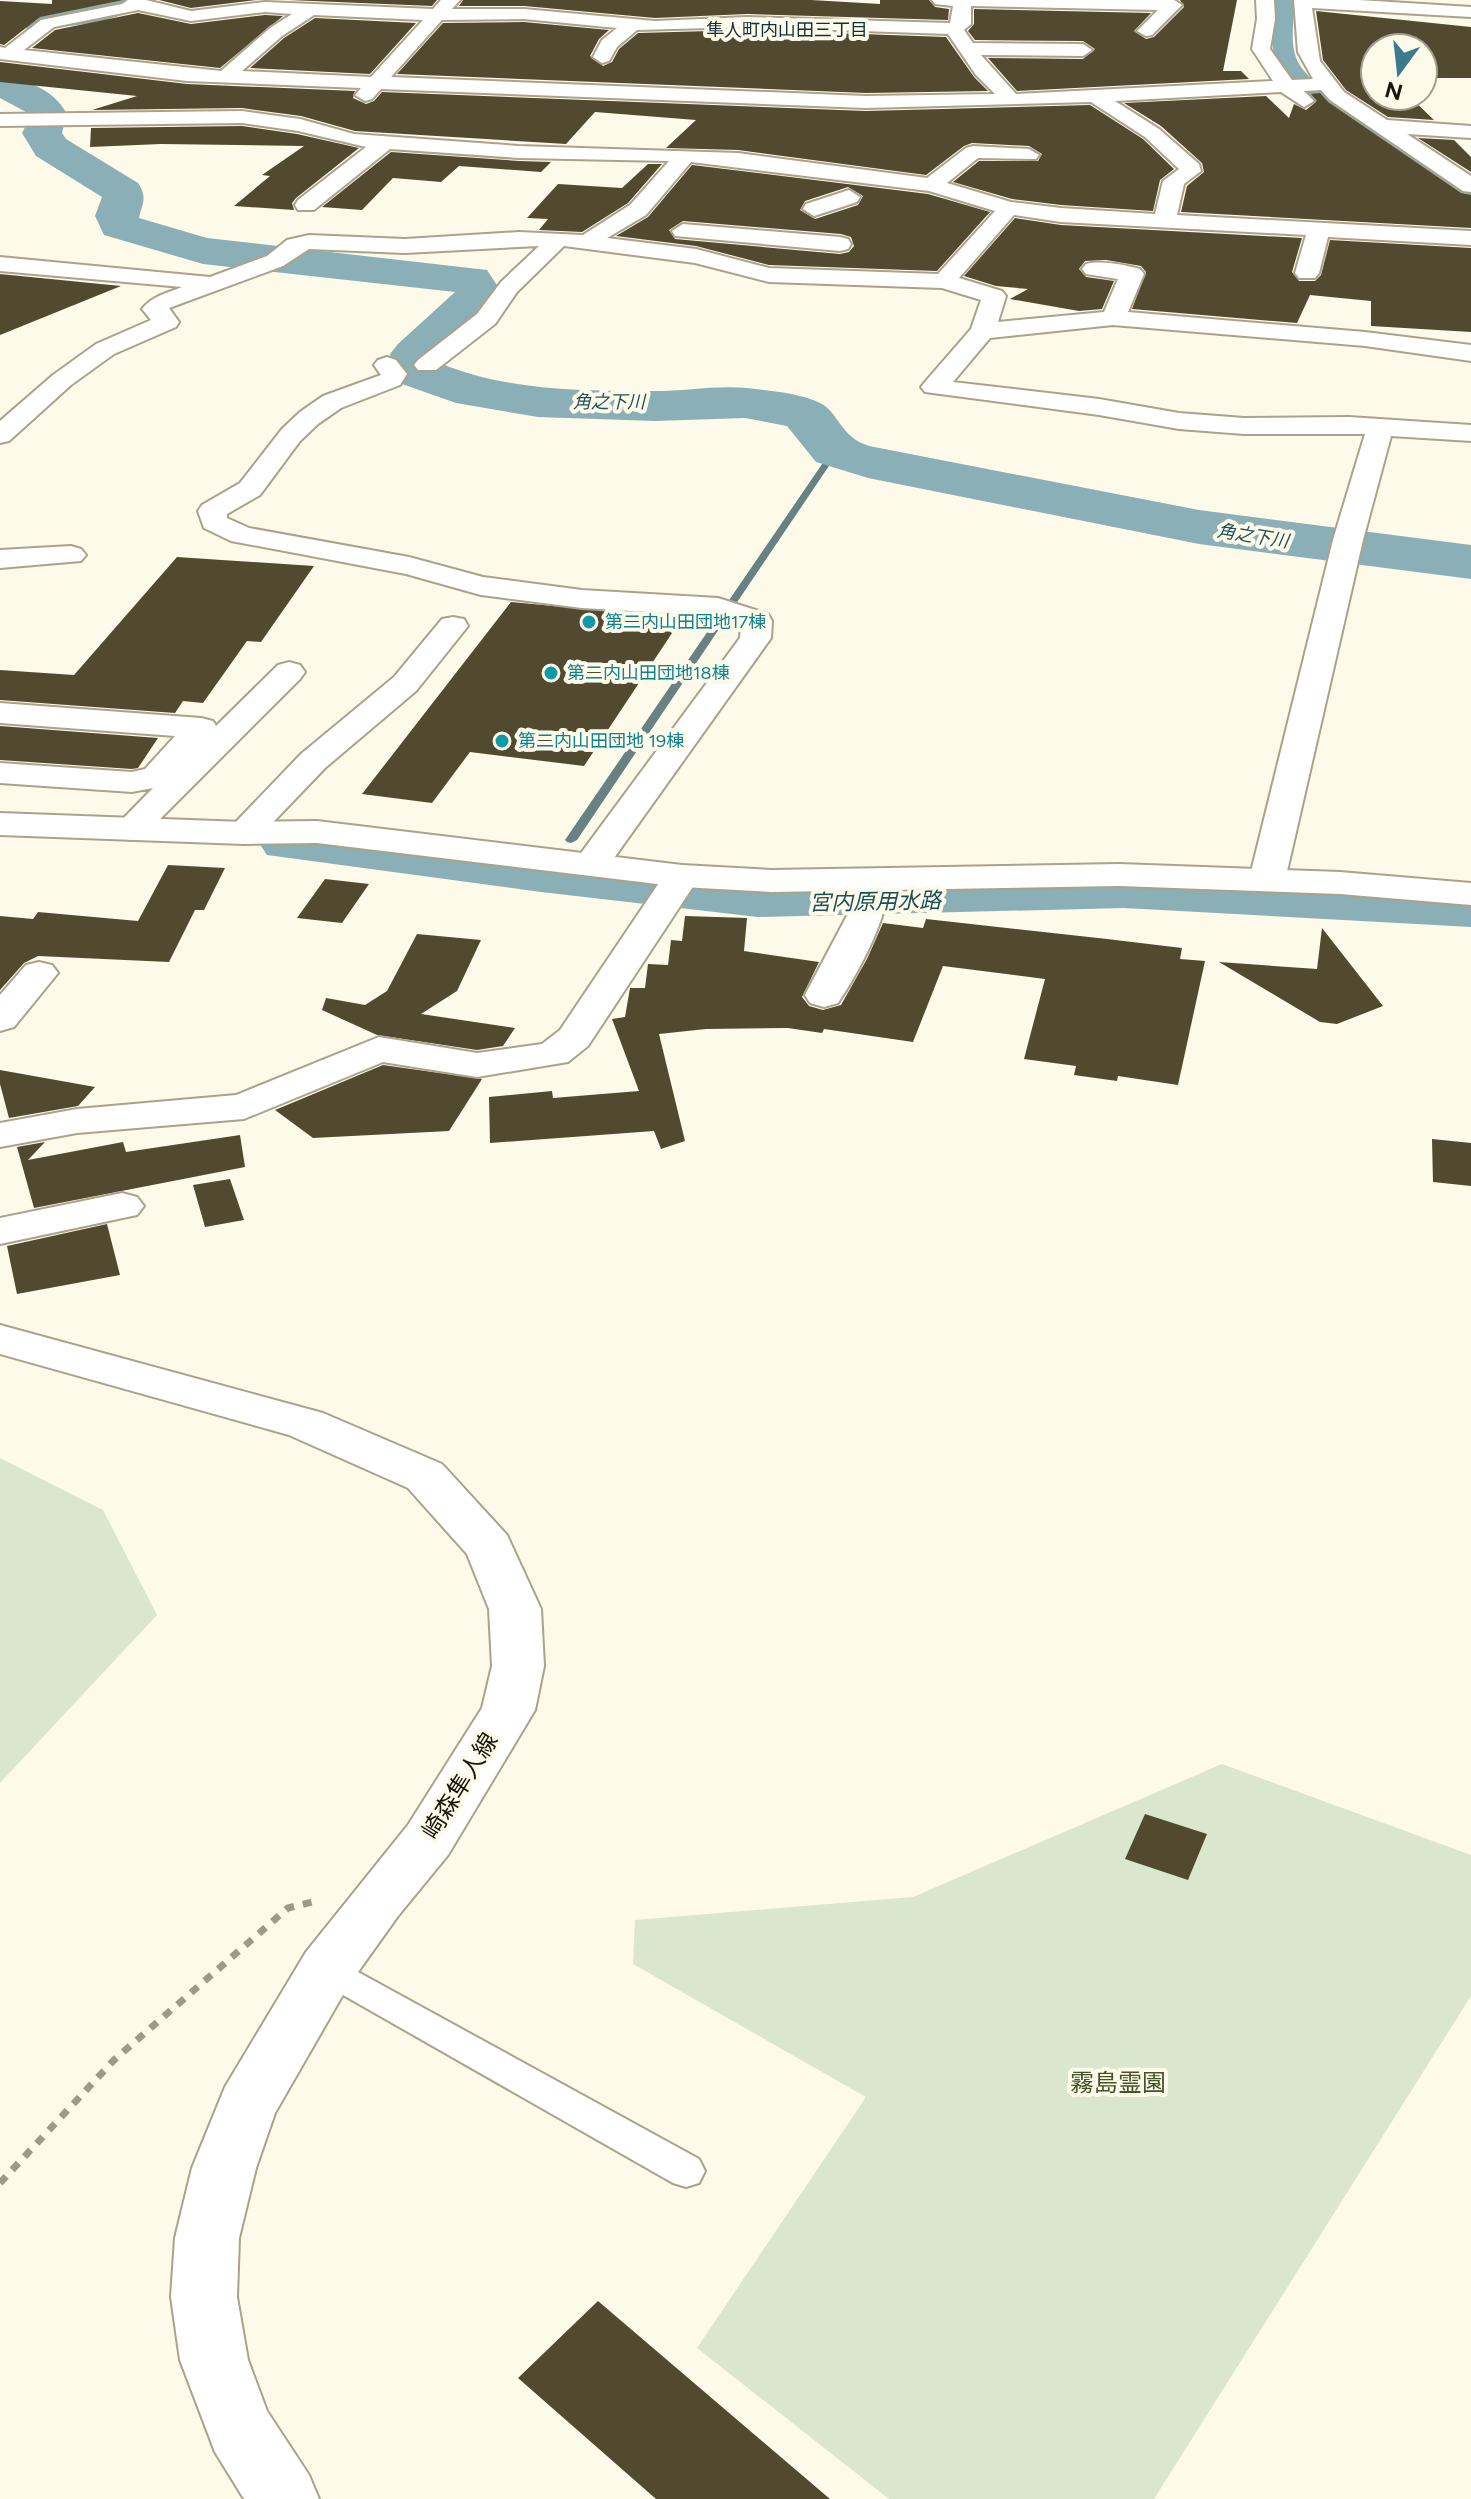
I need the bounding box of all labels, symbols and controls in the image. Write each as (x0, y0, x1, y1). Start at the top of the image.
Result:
district label: 隼人町内山田三丁目 (706, 19, 868, 41)
north arrow (1359, 32, 1439, 112)
text: N (1382, 76, 1406, 106)
water label: 角之下川 (573, 391, 647, 413)
water label: 角之下川 (1216, 520, 1292, 553)
place label: 第二内山田団地17棟 (605, 611, 766, 633)
marker: 第二内山田団地17棟 (580, 613, 598, 631)
place label: 第二内山田団地18棟 (567, 662, 730, 684)
marker: 第二内山田団地18棟 (542, 664, 560, 682)
place label: 第二内山田団地 19棟 (518, 730, 684, 752)
marker: 第二内山田団地 19棟 (493, 732, 511, 750)
water label: 宮内原用水路 (809, 887, 943, 916)
street label: 崎森隼人線 (415, 1727, 504, 1844)
park label: 霧島霊園 (1070, 2068, 1166, 2097)

